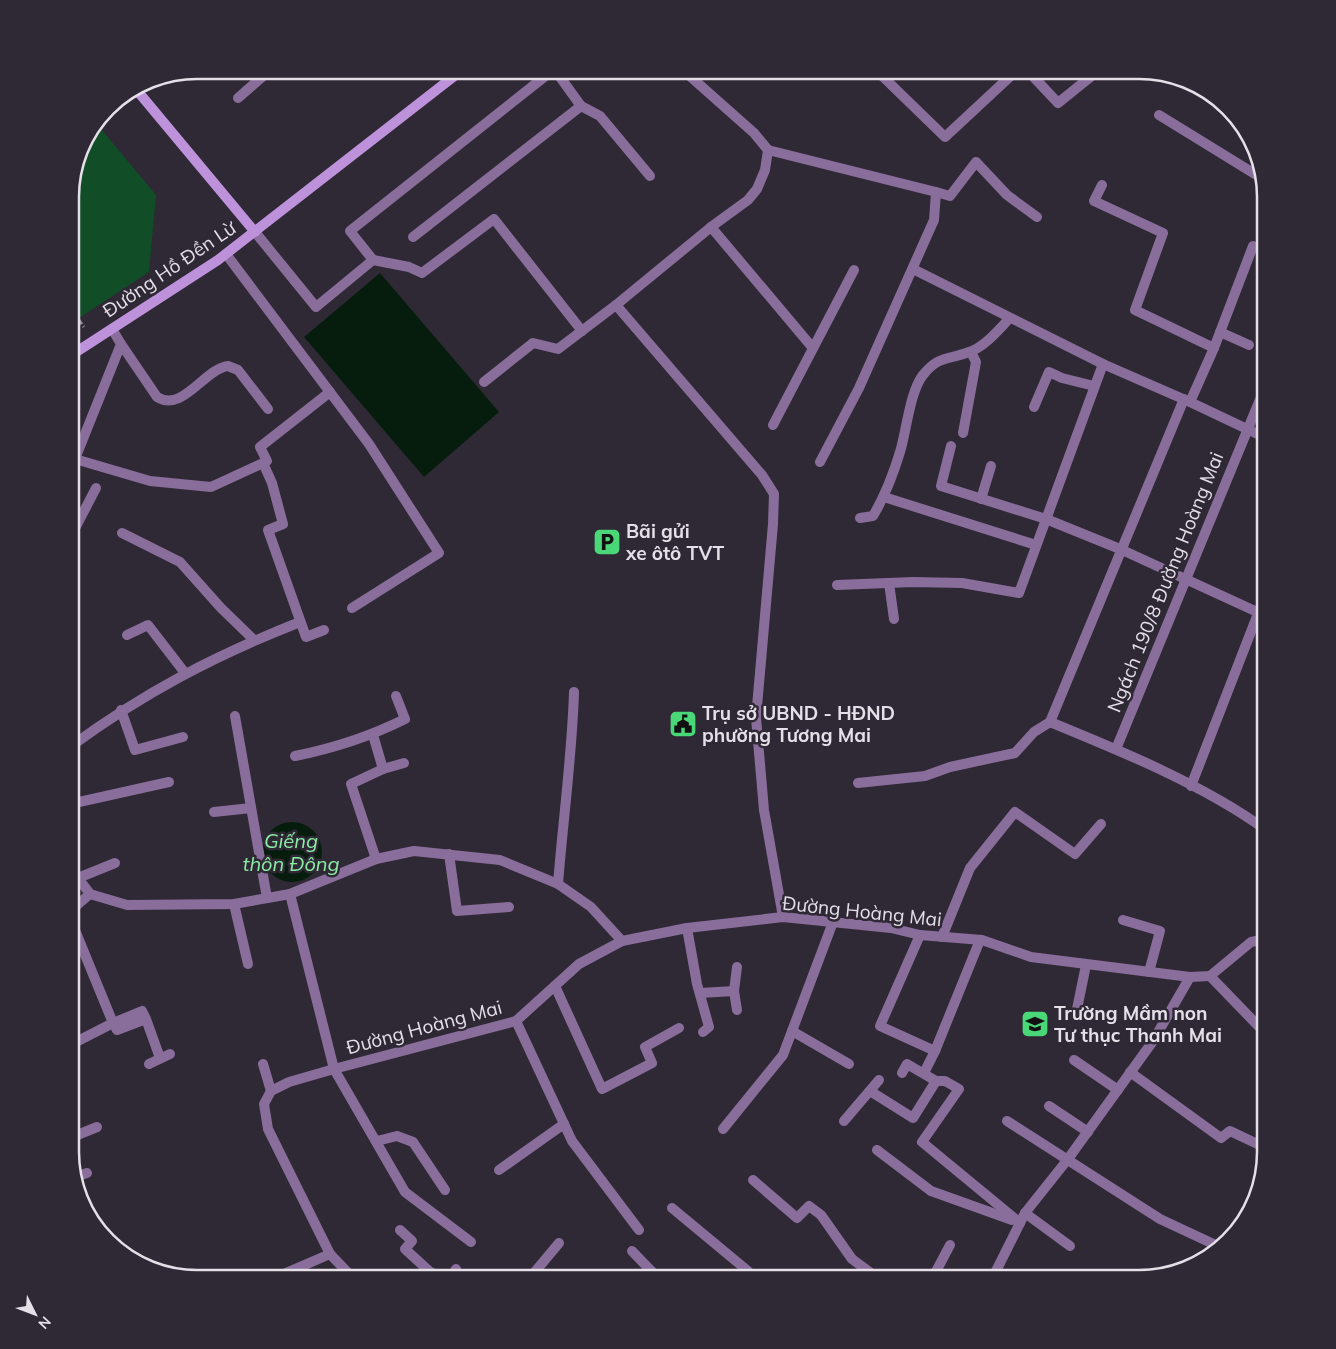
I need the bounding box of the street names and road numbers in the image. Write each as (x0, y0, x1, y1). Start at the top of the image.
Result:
street label: Đường Hồ Đền Lừ (98, 215, 241, 322)
street label: Ngách 190/8 Đường Hoàng Mai (1102, 448, 1228, 716)
street label: Đường Hoàng Mai (781, 891, 943, 931)
street label: Đường Hoàng Mai (344, 995, 504, 1059)

